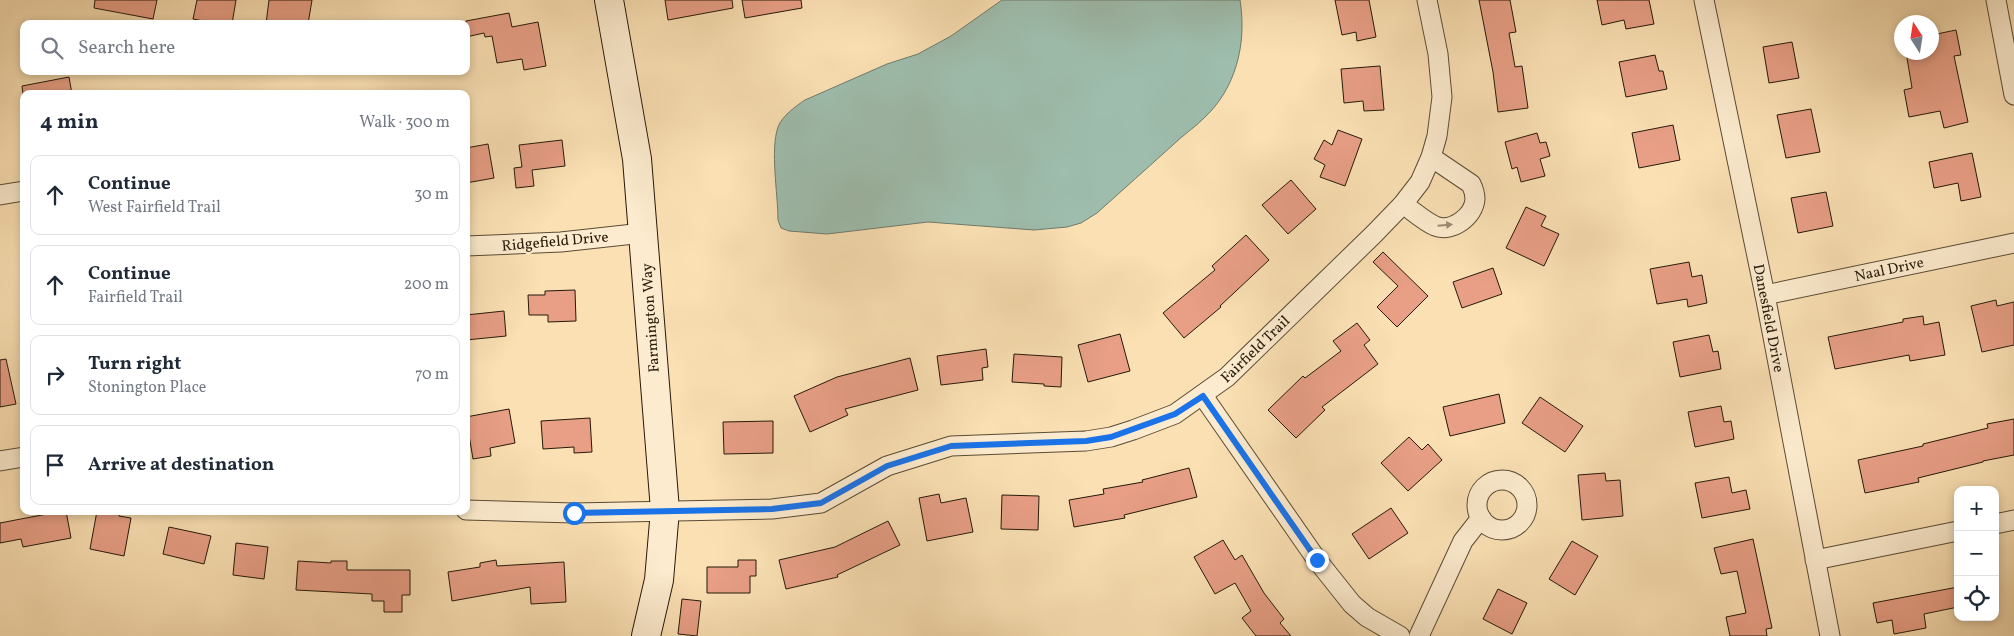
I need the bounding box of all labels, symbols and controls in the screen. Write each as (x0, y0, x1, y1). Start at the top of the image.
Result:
north arrow (1894, 15, 1939, 60)
search box (20, 20, 470, 75)
icon: search (38, 34, 66, 62)
text: Search here (78, 35, 175, 61)
text: 4 min (40, 108, 99, 137)
text: Walk · 300 m (359, 112, 450, 134)
text: Continue (88, 171, 171, 197)
icon: ahead (41, 181, 69, 209)
text: 30 m (414, 184, 449, 206)
text: West Fairfield Trail (88, 197, 221, 219)
one-way arrow (1437, 221, 1453, 229)
street label: Ridgefield Drive (501, 227, 609, 258)
street label: Naal Drive (1853, 253, 1926, 288)
text: Continue (88, 261, 171, 287)
street label: Danesfield Drive (1747, 262, 1788, 374)
street label: Farmington Way (637, 263, 666, 373)
icon: ahead (41, 271, 69, 299)
text: 200 m (404, 274, 449, 296)
text: Fairfield Trail (88, 287, 183, 309)
street label: Fairfield Trail (1217, 312, 1295, 389)
text: Turn right (88, 351, 181, 377)
icon: right (41, 361, 69, 389)
text: 70 m (415, 364, 449, 386)
text: Stonington Place (88, 377, 206, 399)
icon: arrive (41, 451, 69, 479)
text: Arrive at destination (88, 452, 274, 478)
map controls (1954, 486, 1999, 621)
button: + (1954, 486, 1999, 531)
route start (563, 502, 586, 525)
button: − (1954, 531, 1999, 576)
route end (1306, 549, 1329, 572)
button: locate (1954, 576, 1999, 621)

